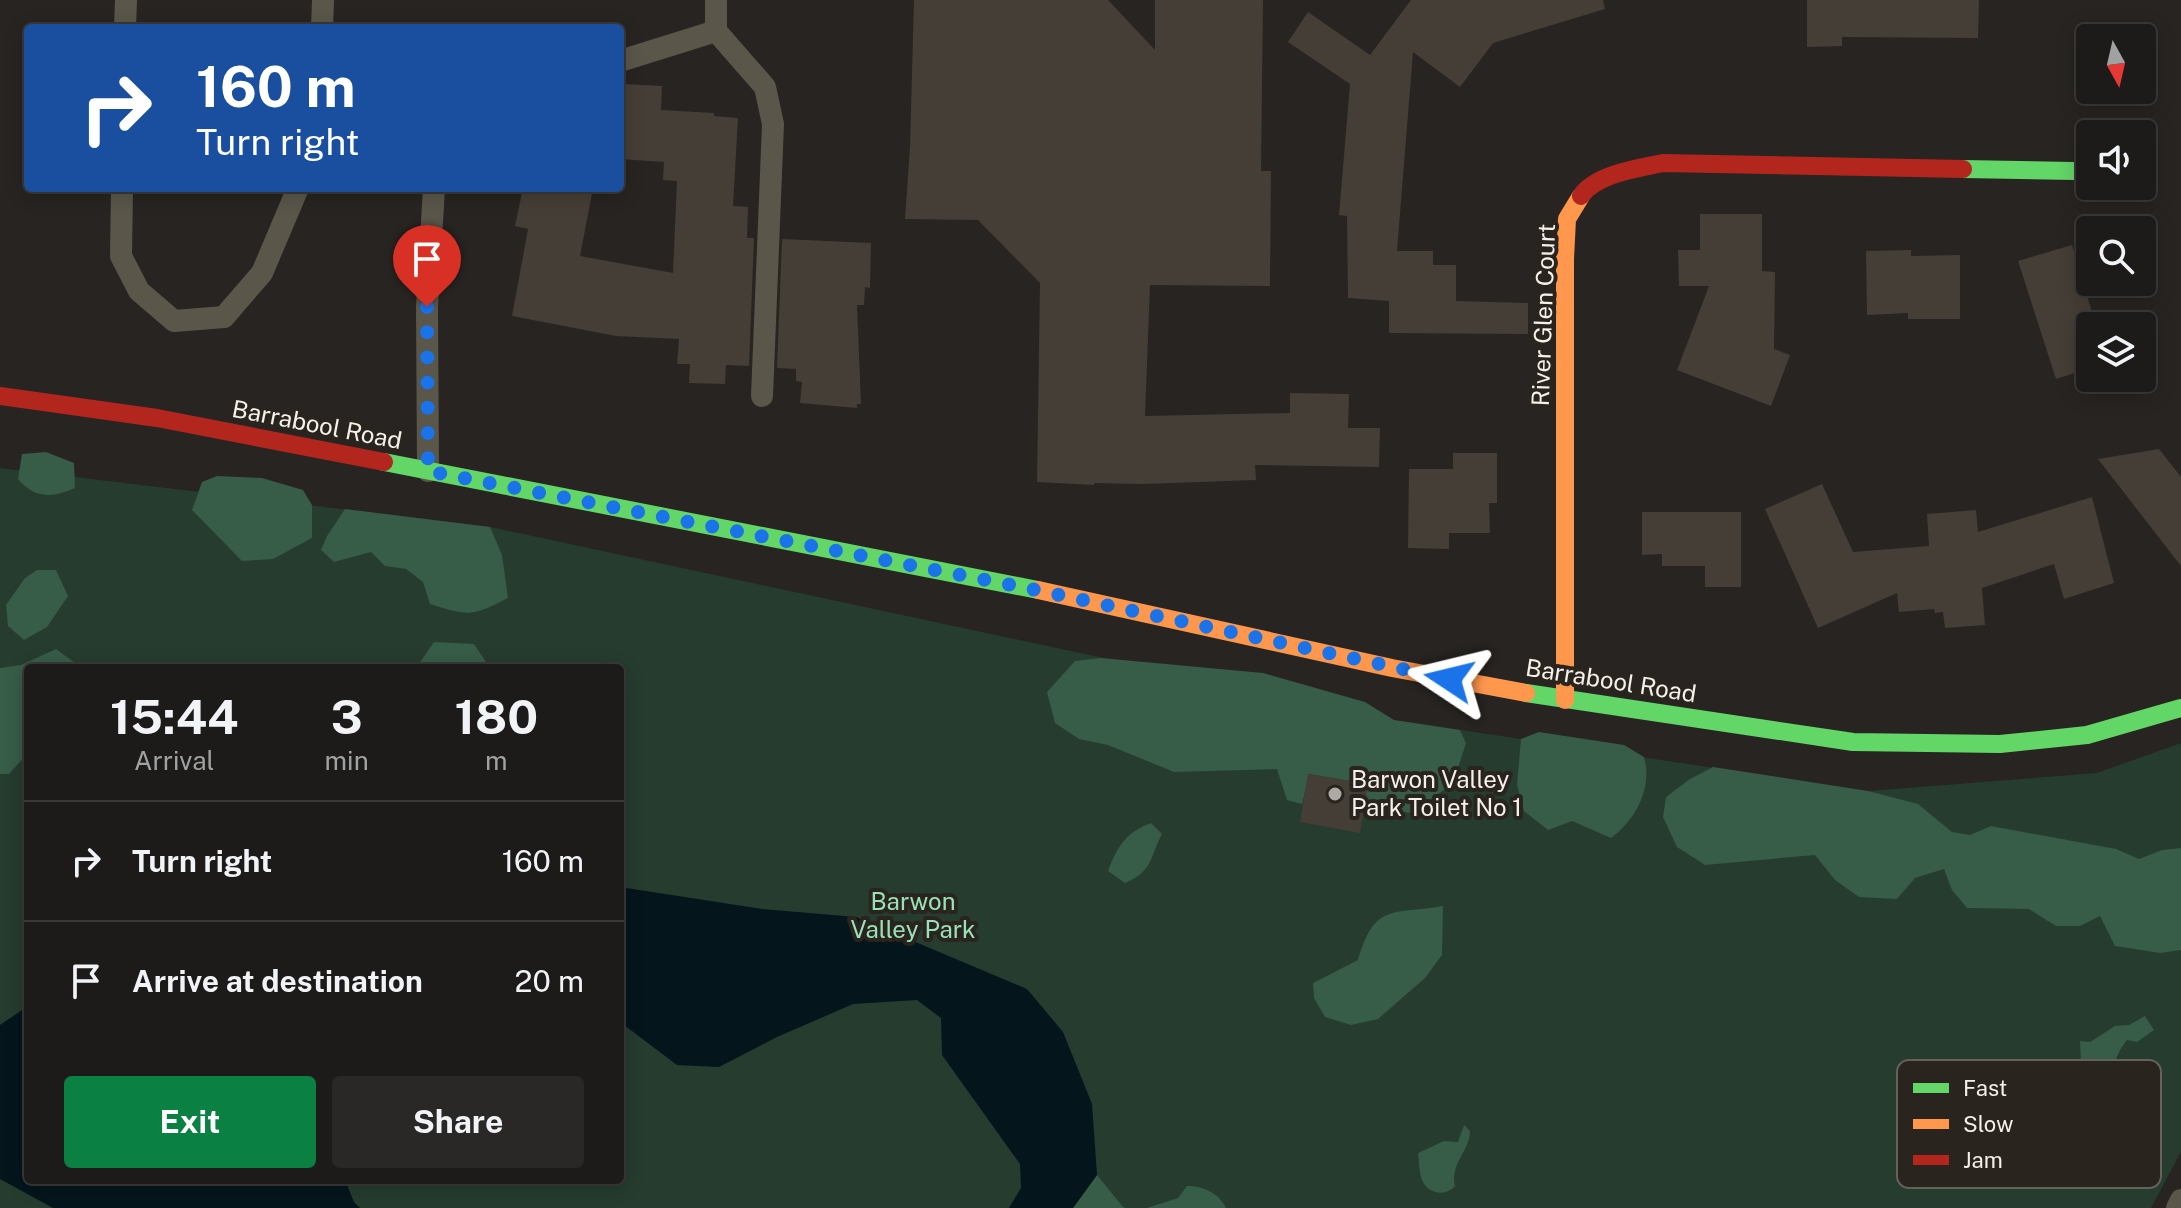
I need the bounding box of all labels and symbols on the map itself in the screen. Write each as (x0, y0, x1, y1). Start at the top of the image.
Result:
north arrow (2076, 24, 2156, 104)
street label: River Glen Court (1526, 223, 1560, 407)
pin (393, 225, 461, 307)
street label: Barrabool Road (230, 394, 404, 454)
position arrow (1407, 637, 1491, 721)
street label: Barrabool Road (1524, 653, 1698, 707)
place label: Barwon Valley Park Toilet No 1 (1351, 765, 1522, 821)
marker: Barwon Valley Park Toilet No 1 (1326, 785, 1344, 803)
park label: Barwon Valley Park (850, 887, 976, 943)
legend (1897, 1060, 2161, 1188)
text: Fast (1963, 1075, 2007, 1101)
text: Slow (1963, 1111, 2013, 1137)
text: Jam (1963, 1147, 2003, 1173)

